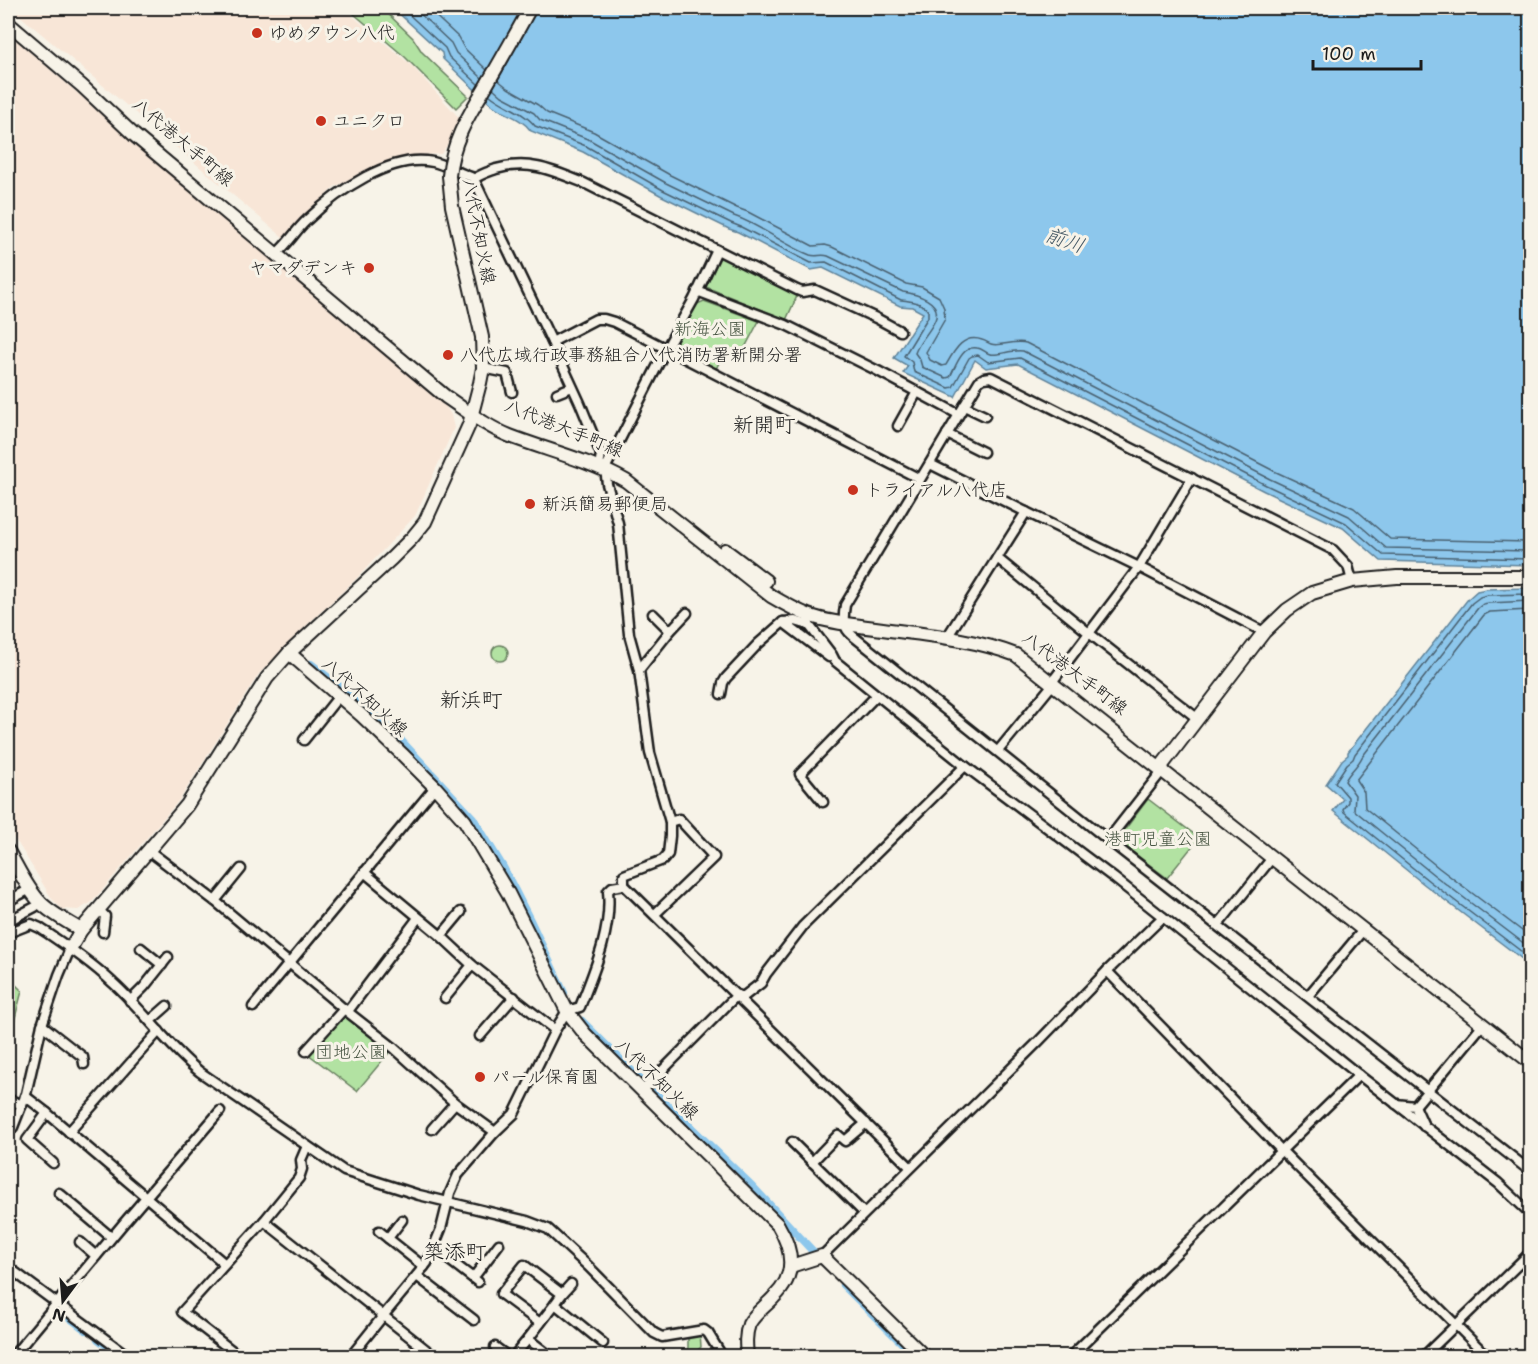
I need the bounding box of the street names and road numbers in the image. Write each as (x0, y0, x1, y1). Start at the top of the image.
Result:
street label: 八代港大手町線 (127, 92, 239, 192)
street label: 八代不知火線 (457, 176, 501, 286)
street label: 八代港大手町線 (501, 393, 627, 463)
street label: 八代港大手町線 (1017, 626, 1133, 720)
street label: 八代不知火線 (317, 652, 413, 742)
street label: 八代不知火線 (610, 1033, 704, 1125)

